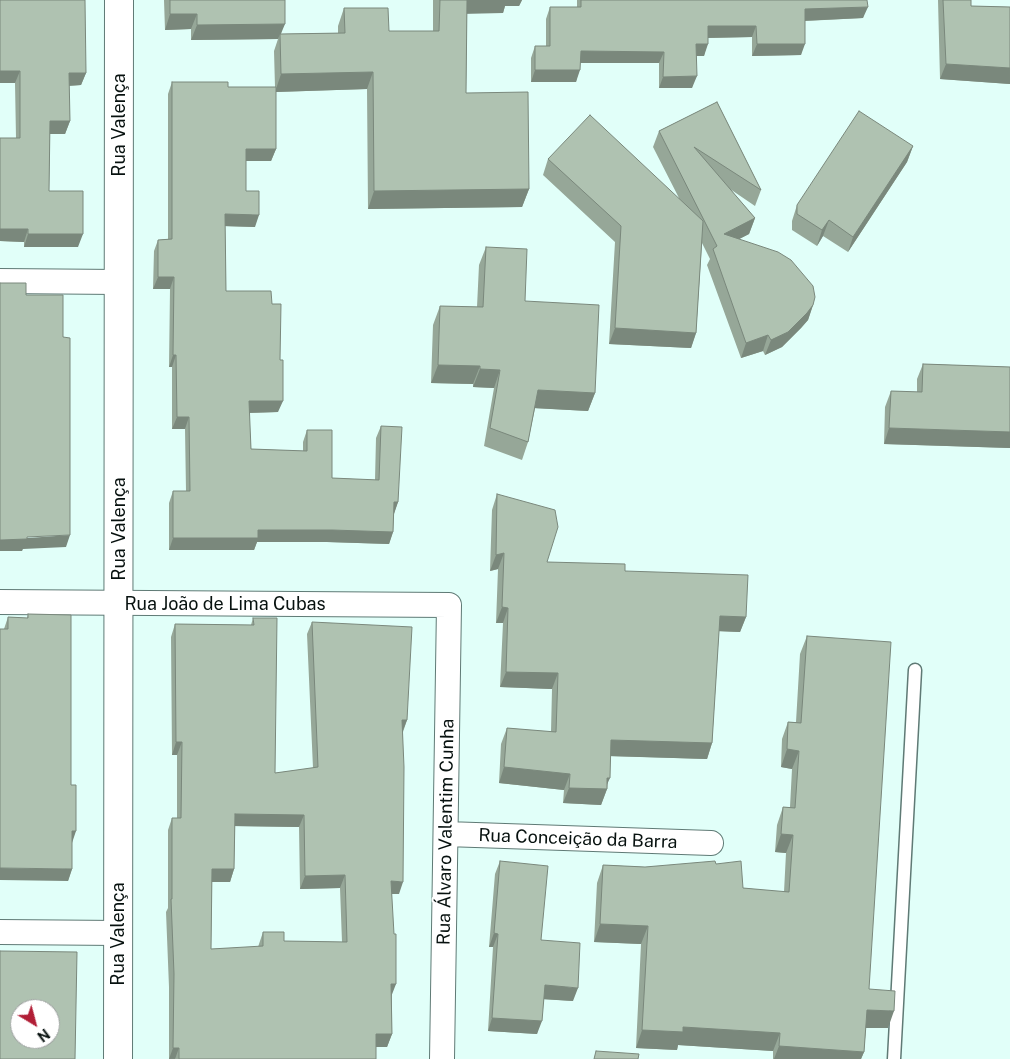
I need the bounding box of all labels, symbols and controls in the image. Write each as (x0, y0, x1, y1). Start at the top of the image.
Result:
street label: Rua Valença (108, 73, 130, 177)
street label: Rua Valença (108, 477, 130, 581)
street label: Rua João de Lima Cubas (124, 593, 326, 615)
street label: Rua Álvaro Valentim Cunha (433, 719, 459, 945)
street label: Rua Conceição da Barra (478, 825, 678, 853)
street label: Rua Valença (107, 882, 129, 986)
north arrow (10, 999, 60, 1049)
text: N (34, 1025, 53, 1045)

